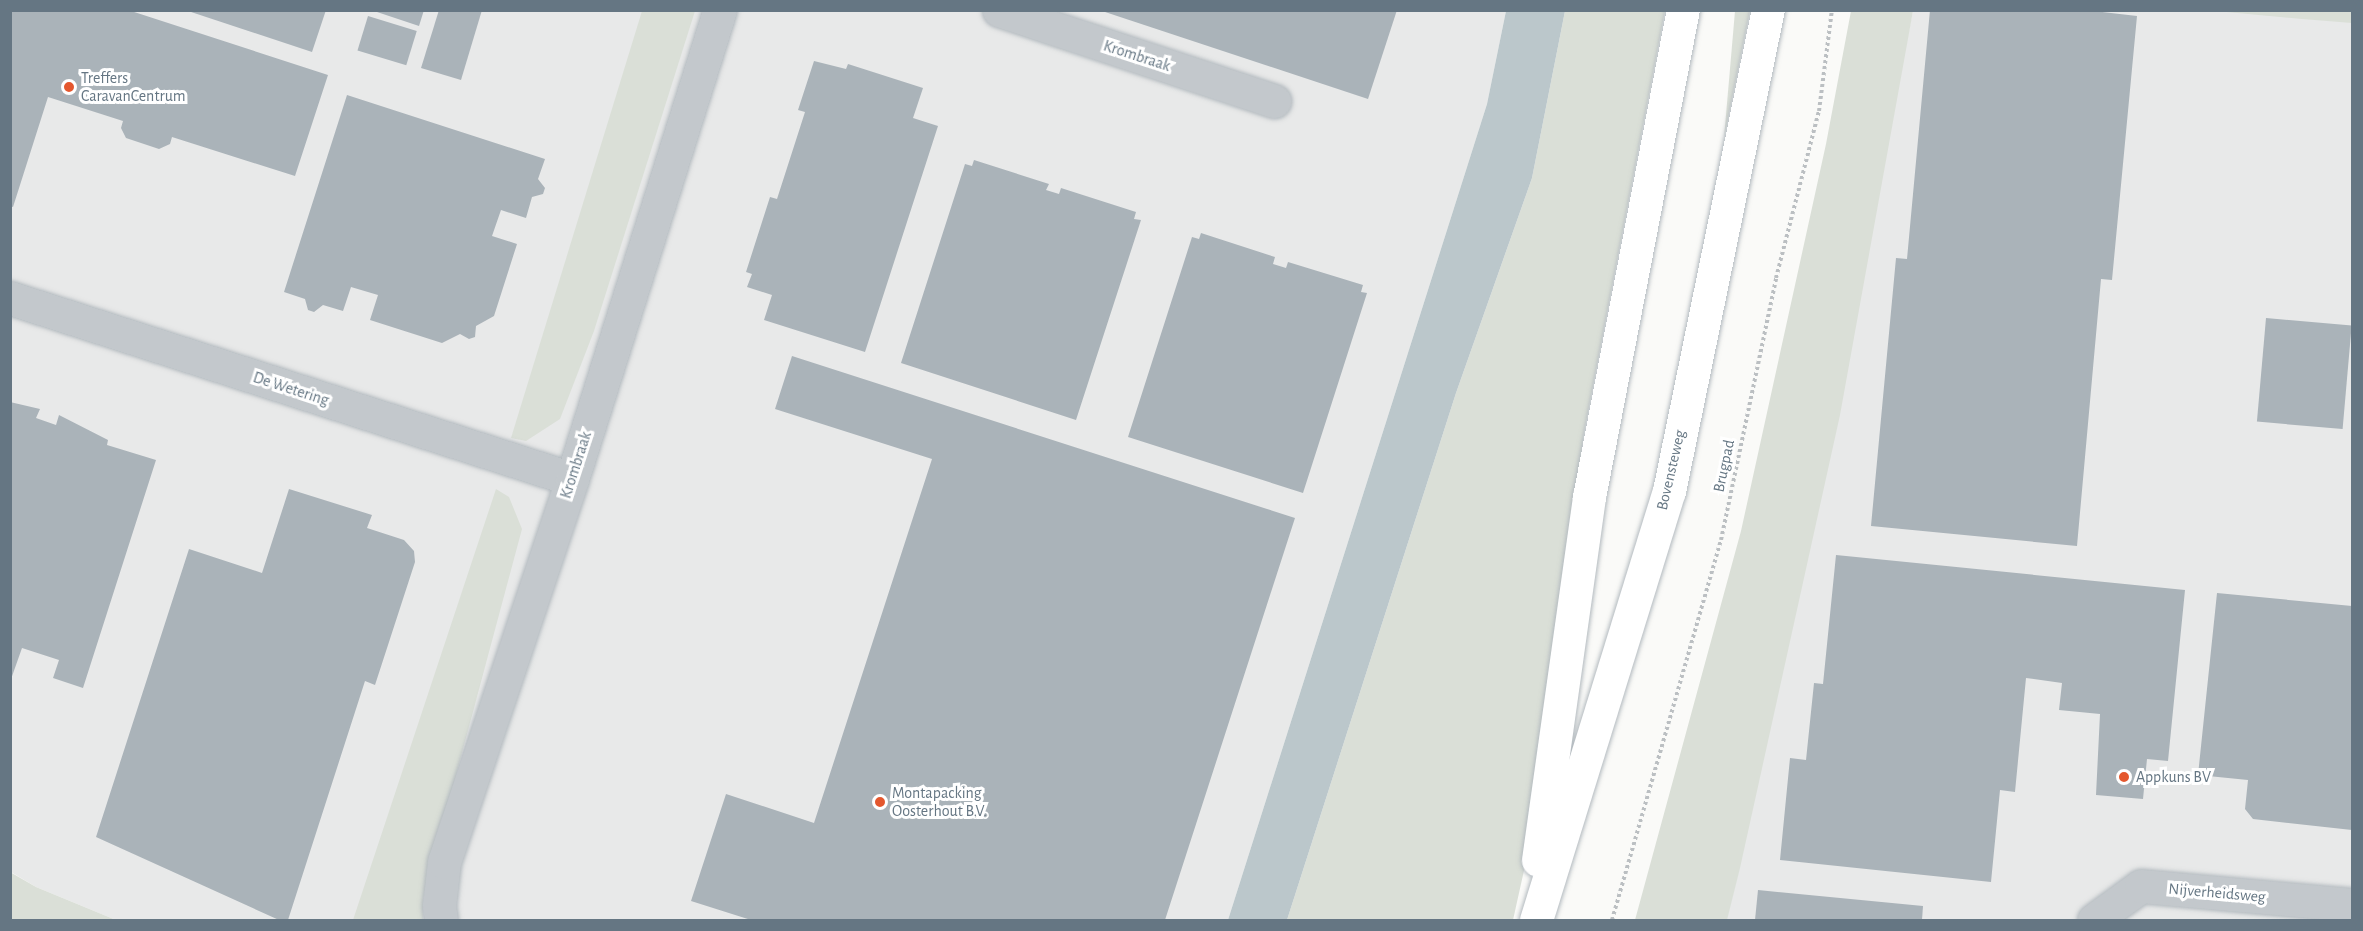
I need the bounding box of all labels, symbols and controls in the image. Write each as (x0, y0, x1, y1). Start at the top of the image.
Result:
street label: Krombraak (1101, 36, 1173, 76)
place label: Treffers CaravanCentrum (81, 68, 185, 106)
marker: Treffers CaravanCentrum (62, 80, 76, 94)
street label: De Wetering (251, 368, 331, 410)
street label: Bovensteweg (1652, 428, 1690, 512)
street label: Krombraak (556, 429, 596, 501)
street label: Brugpad (1709, 438, 1739, 494)
place label: Appkuns BV (2136, 767, 2211, 787)
marker: Appkuns BV (2117, 770, 2131, 784)
place label: Montapacking Oosterhout B.V. (892, 783, 987, 821)
marker: Montapacking Oosterhout B.V. (873, 795, 887, 809)
street label: Nijverheidsweg (2168, 879, 2266, 907)

